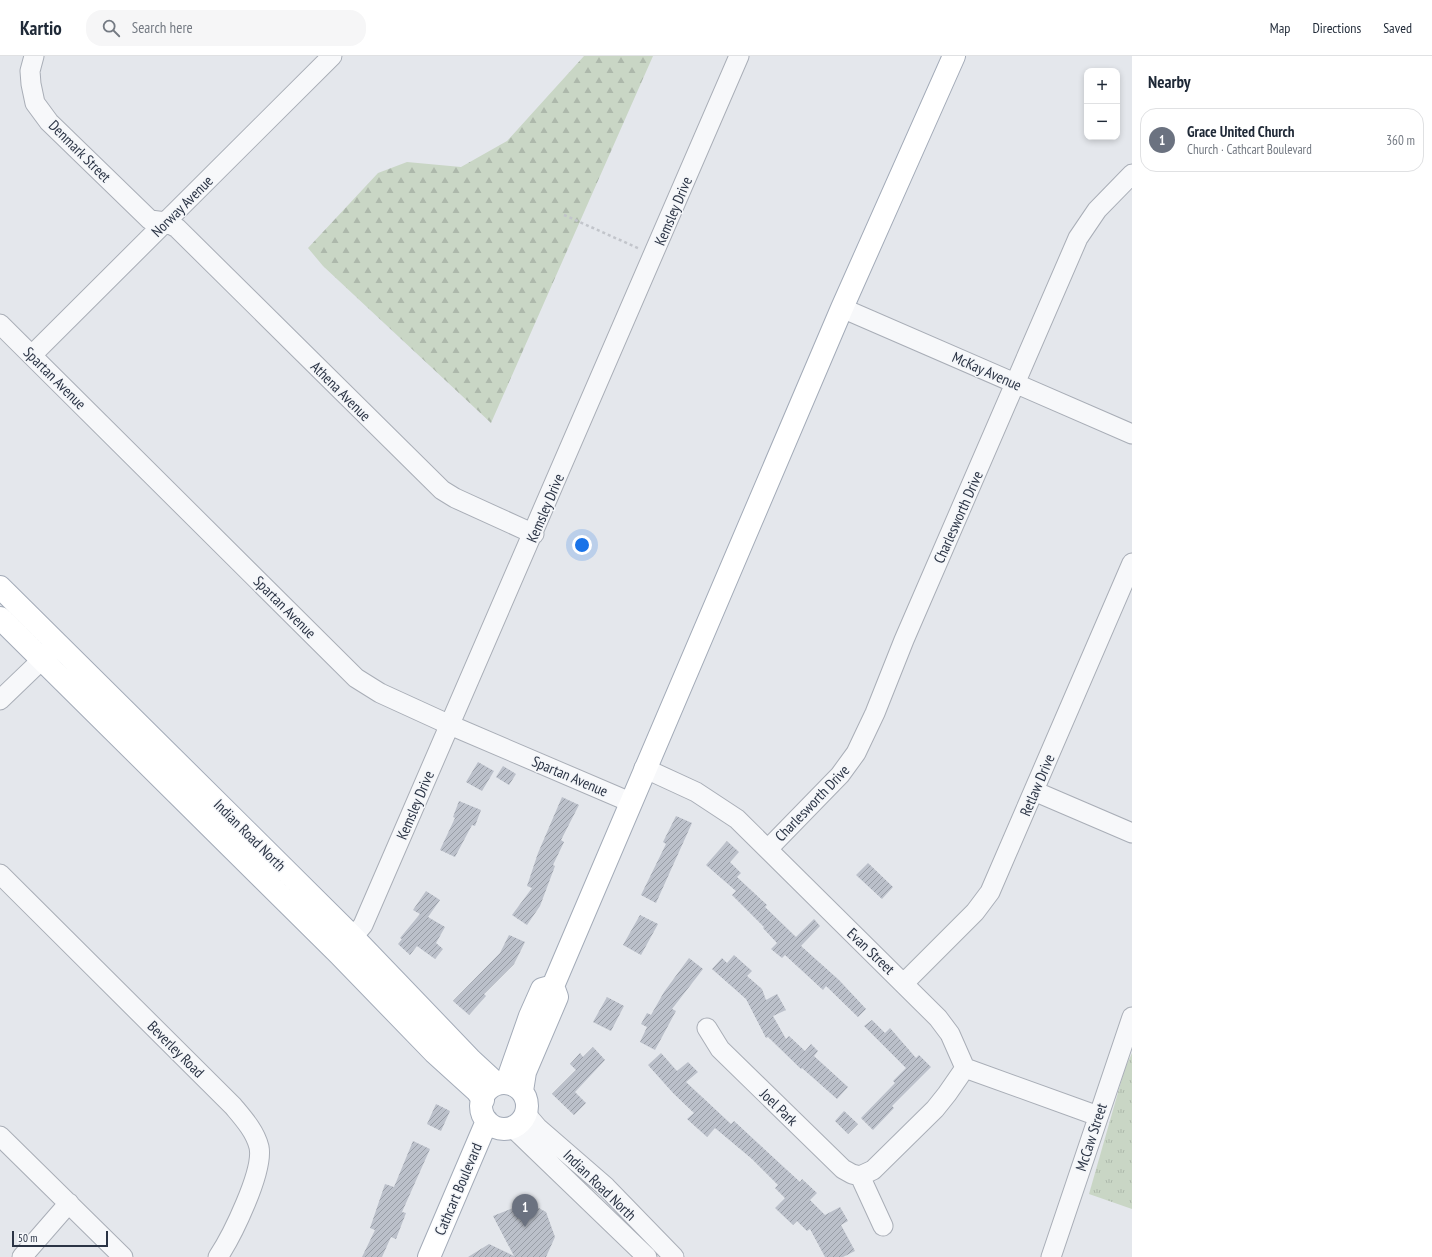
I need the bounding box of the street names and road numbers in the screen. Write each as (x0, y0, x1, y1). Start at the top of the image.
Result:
street label: Denmark Street (45, 116, 115, 186)
street label: Norway Avenue (147, 171, 217, 241)
street label: Kemsley Drive (650, 174, 696, 248)
street label: Spartan Avenue (20, 343, 90, 413)
street label: McKay Avenue (949, 347, 1025, 395)
street label: Athena Avenue (307, 357, 375, 425)
street label: Charlesworth Drive (929, 468, 987, 566)
street label: Kemsley Drive (522, 471, 568, 545)
street label: Spartan Avenue (250, 572, 320, 642)
street label: Spartan Avenue (529, 751, 611, 801)
street label: Retlaw Drive (1015, 751, 1059, 819)
street label: Charlesworth Drive (771, 761, 853, 845)
street label: Kemsley Drive (392, 768, 438, 842)
street label: Indian Road North (210, 795, 290, 875)
street label: Evan Street (843, 924, 899, 978)
street label: Beverley Road (144, 1017, 208, 1081)
street label: Joel Park (755, 1084, 802, 1130)
street label: McCaw Street (1071, 1101, 1111, 1173)
street label: Cathcart Boulevard (430, 1140, 486, 1238)
street label: Indian Road North (560, 1145, 640, 1225)

